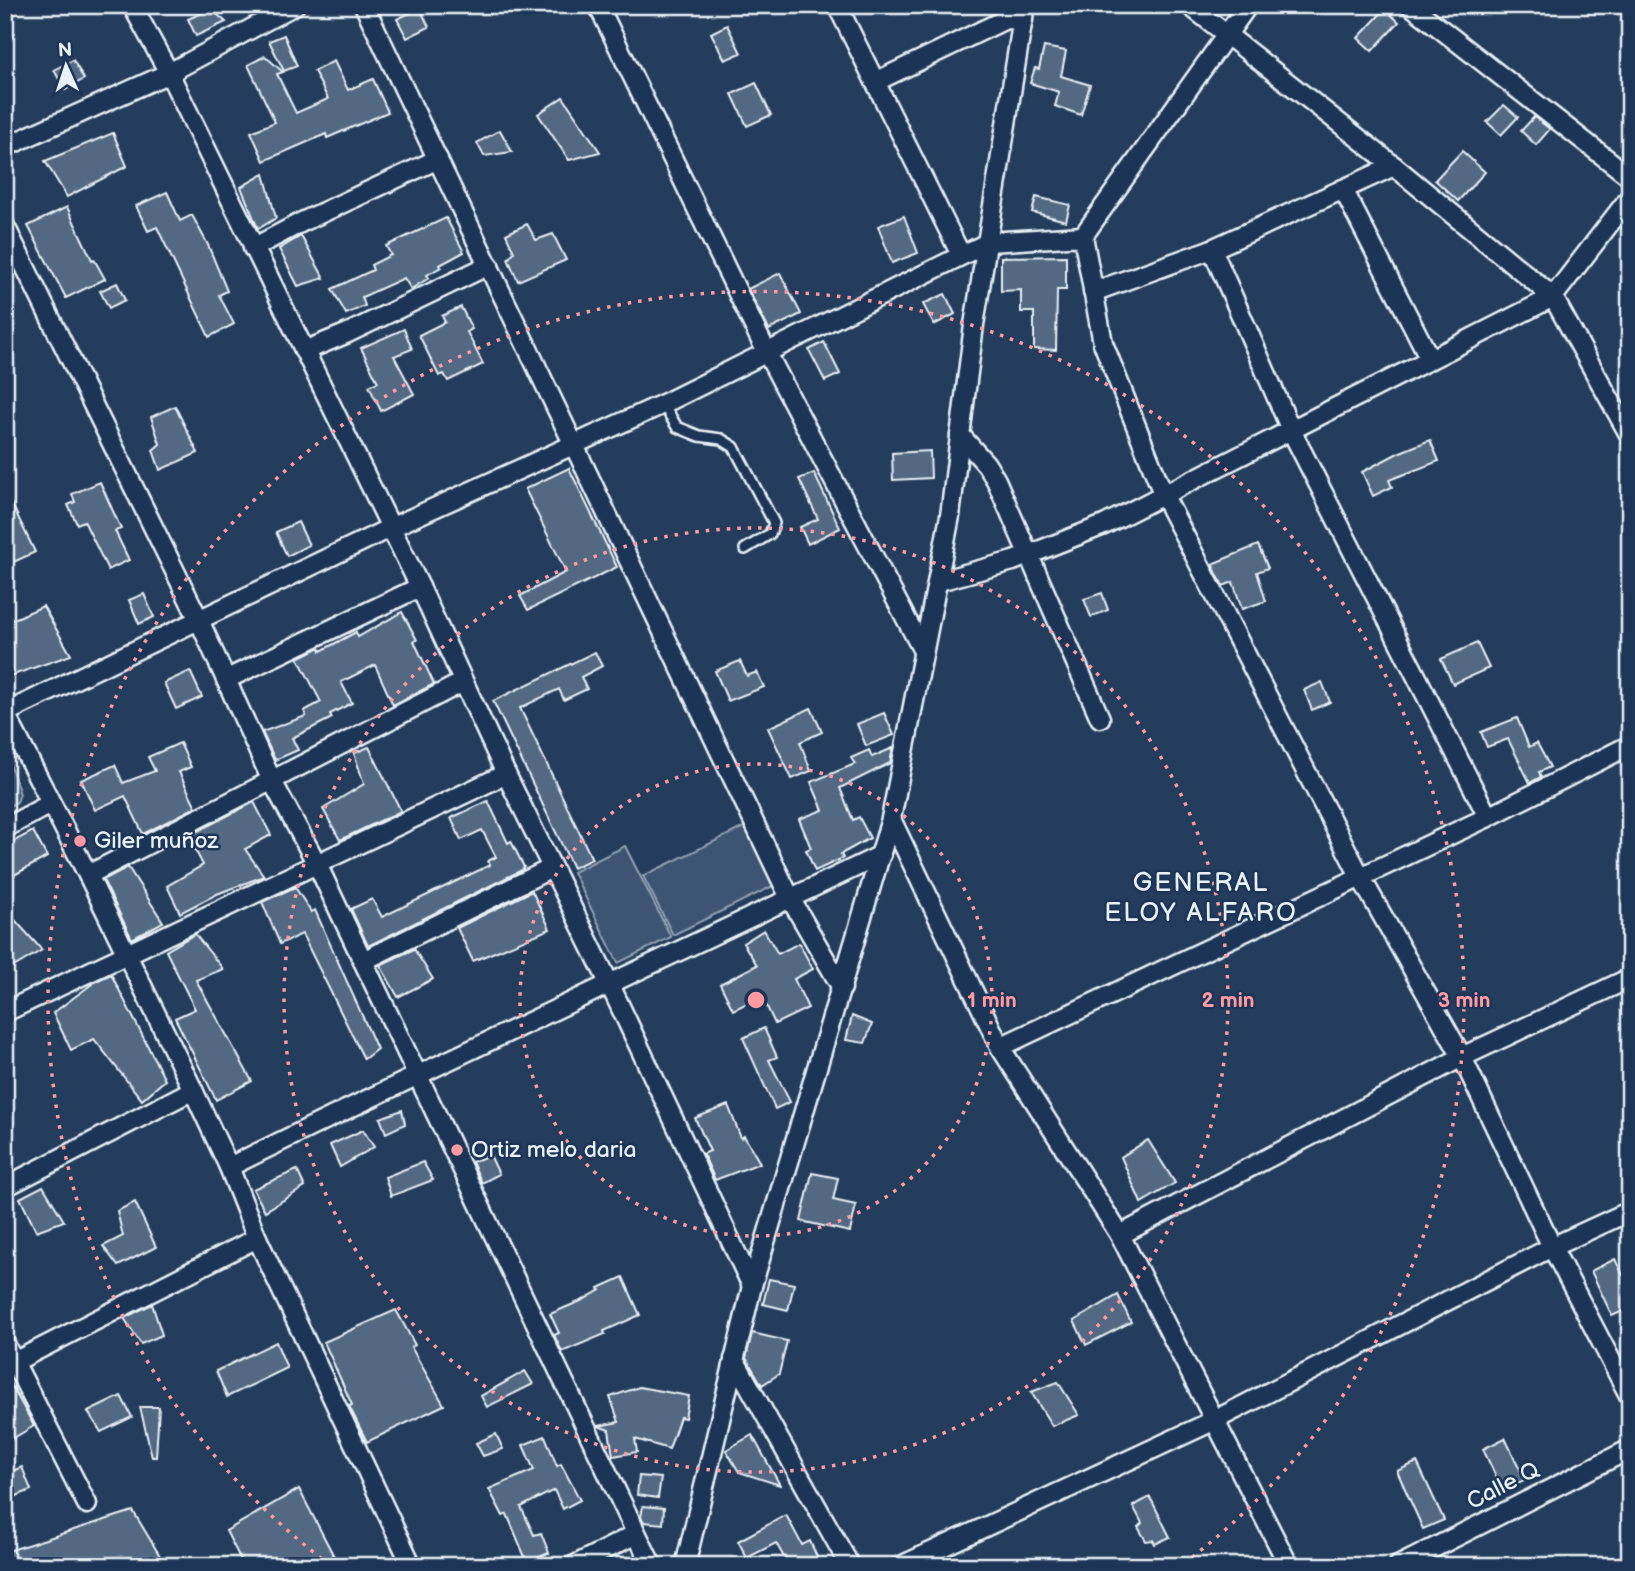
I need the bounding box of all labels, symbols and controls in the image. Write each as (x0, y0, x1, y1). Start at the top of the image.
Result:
north arrow (32, 32, 102, 102)
text: N (57, 39, 73, 62)
place label: Giler muñoz (94, 827, 219, 855)
marker: Giler muñoz (72, 833, 88, 849)
district label: GENERAL ELOY ALFARO (1104, 868, 1298, 929)
centre of rings (744, 988, 768, 1012)
text: 1 min (967, 988, 1017, 1013)
text: 2 min (1201, 988, 1255, 1013)
text: 3 min (1438, 988, 1490, 1013)
place label: Ortiz melo daria (471, 1136, 637, 1164)
marker: Ortiz melo daria (449, 1142, 465, 1158)
street label: Calle Q (1462, 1456, 1544, 1516)

